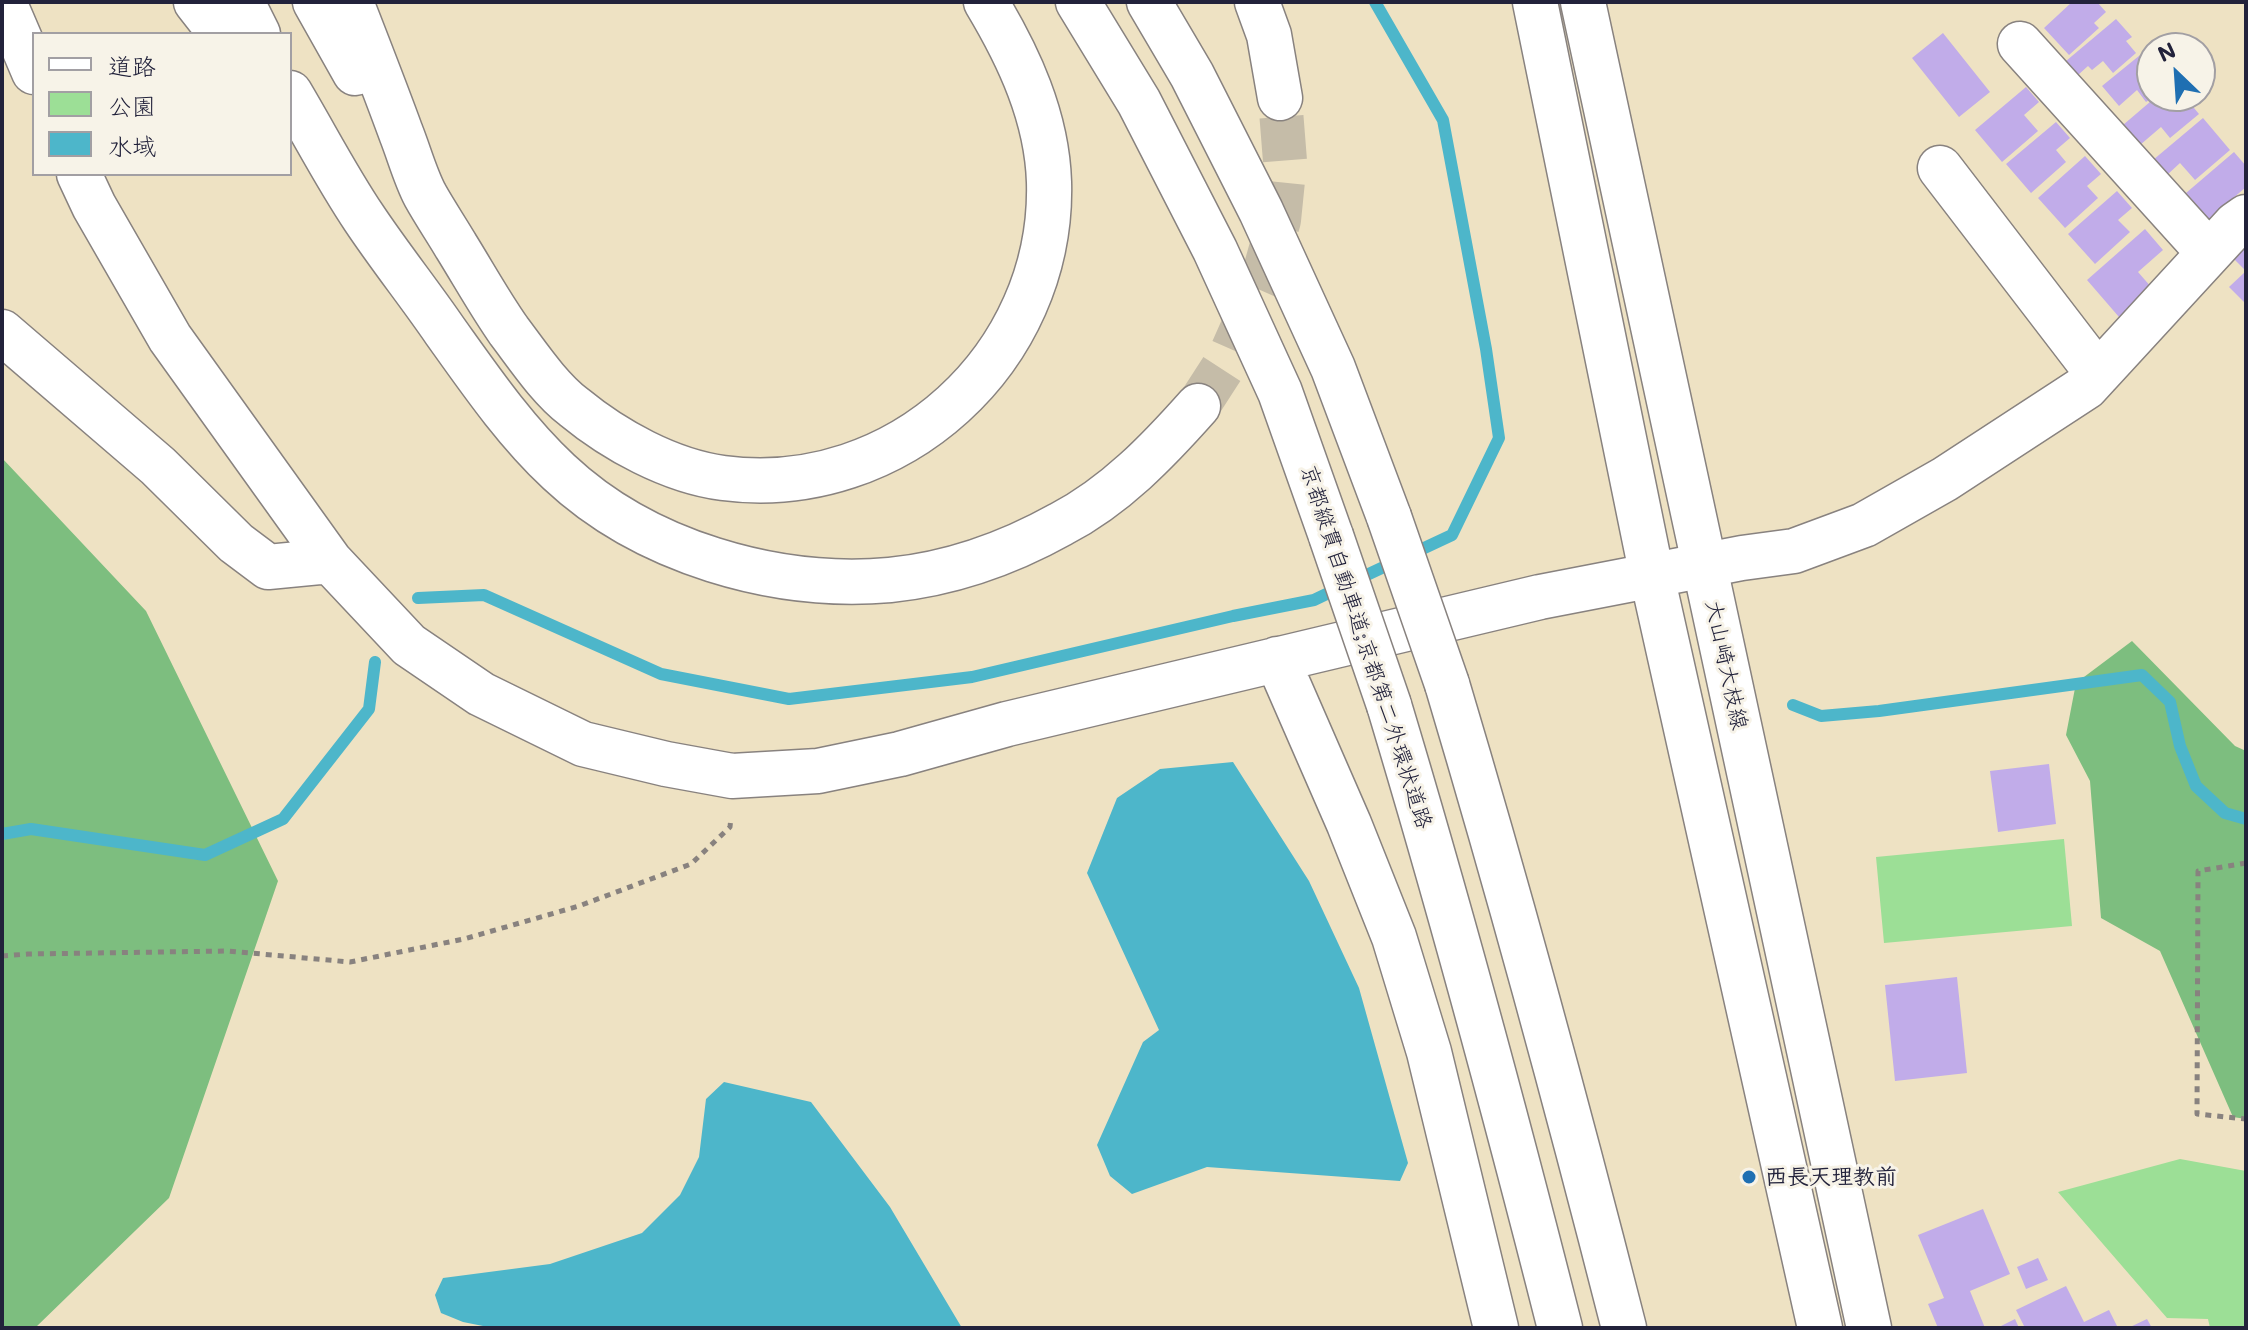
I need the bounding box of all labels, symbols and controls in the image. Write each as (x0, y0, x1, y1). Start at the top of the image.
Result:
legend (32, 32, 292, 176)
north arrow (2136, 32, 2216, 112)
text: N (2153, 35, 2180, 68)
text: 道路 (108, 50, 156, 81)
text: 公園 (108, 90, 156, 121)
text: 水域 (108, 130, 156, 161)
street label: 京都縦貫自動車道;京都第二外環状道路 (1295, 462, 1437, 832)
street label: 大山崎大枝線 (1699, 598, 1753, 732)
place label: 西長天理教前 (1765, 1164, 1897, 1190)
marker: 西長天理教前 (1740, 1168, 1758, 1186)

